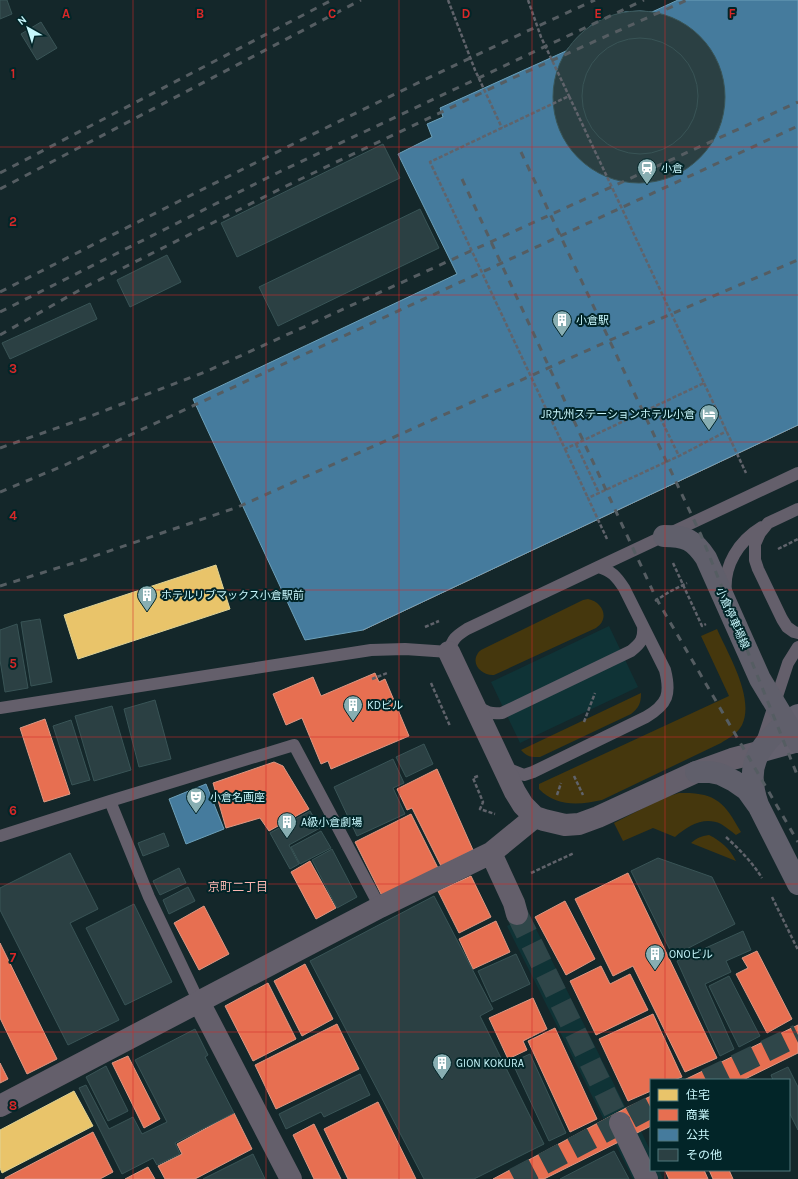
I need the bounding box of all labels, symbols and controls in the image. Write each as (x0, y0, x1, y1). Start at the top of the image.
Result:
text: A (62, 6, 70, 21)
text: B (196, 6, 204, 21)
text: C (328, 6, 336, 21)
text: D (462, 6, 471, 21)
text: E (594, 6, 602, 21)
text: F (728, 6, 736, 21)
north arrow (8, 8, 48, 48)
text: N (15, 13, 29, 28)
text: 1 (11, 66, 15, 81)
station icon: 小倉 (636, 157, 658, 185)
place label: 小倉 (661, 162, 683, 175)
text: 2 (9, 214, 17, 229)
building icon: 小倉駅 (551, 309, 573, 337)
place label: 小倉駅 (576, 314, 609, 327)
text: 3 (9, 361, 17, 376)
hotel icon: JR九州ステーションホテル小倉 (698, 403, 720, 431)
place label: JR九州ステーションホテル小倉 (541, 408, 695, 421)
text: 4 (9, 508, 17, 523)
building icon: ホテルリブマックス小倉駅前 (136, 584, 158, 612)
street label: 小倉停車場線 (713, 585, 752, 651)
place label: ホテルリブマックス小倉駅前 (161, 589, 304, 602)
text: 5 (9, 656, 17, 671)
building icon: KDビル (342, 694, 364, 722)
place label: KDビル (367, 699, 403, 712)
theatre icon: 小倉名画座 (185, 786, 207, 814)
place label: 小倉名画座 (210, 791, 265, 804)
text: 6 (9, 803, 17, 818)
building icon: A級小倉劇場 (276, 811, 298, 839)
place label: A級小倉劇場 (301, 816, 362, 829)
district label: 京町二丁目 (208, 880, 268, 894)
building icon: ONOビル (644, 943, 666, 971)
place label: ONOビル (669, 948, 713, 961)
text: 7 (10, 950, 17, 965)
building icon: GION KOKURA (431, 1052, 453, 1080)
place label: GION KOKURA (456, 1057, 525, 1070)
legend (650, 1079, 790, 1171)
text: 住宅 (686, 1088, 710, 1102)
text: 8 (9, 1098, 17, 1113)
text: 商業 (686, 1108, 710, 1122)
text: 公共 (686, 1128, 710, 1142)
text: その他 (686, 1148, 722, 1162)

